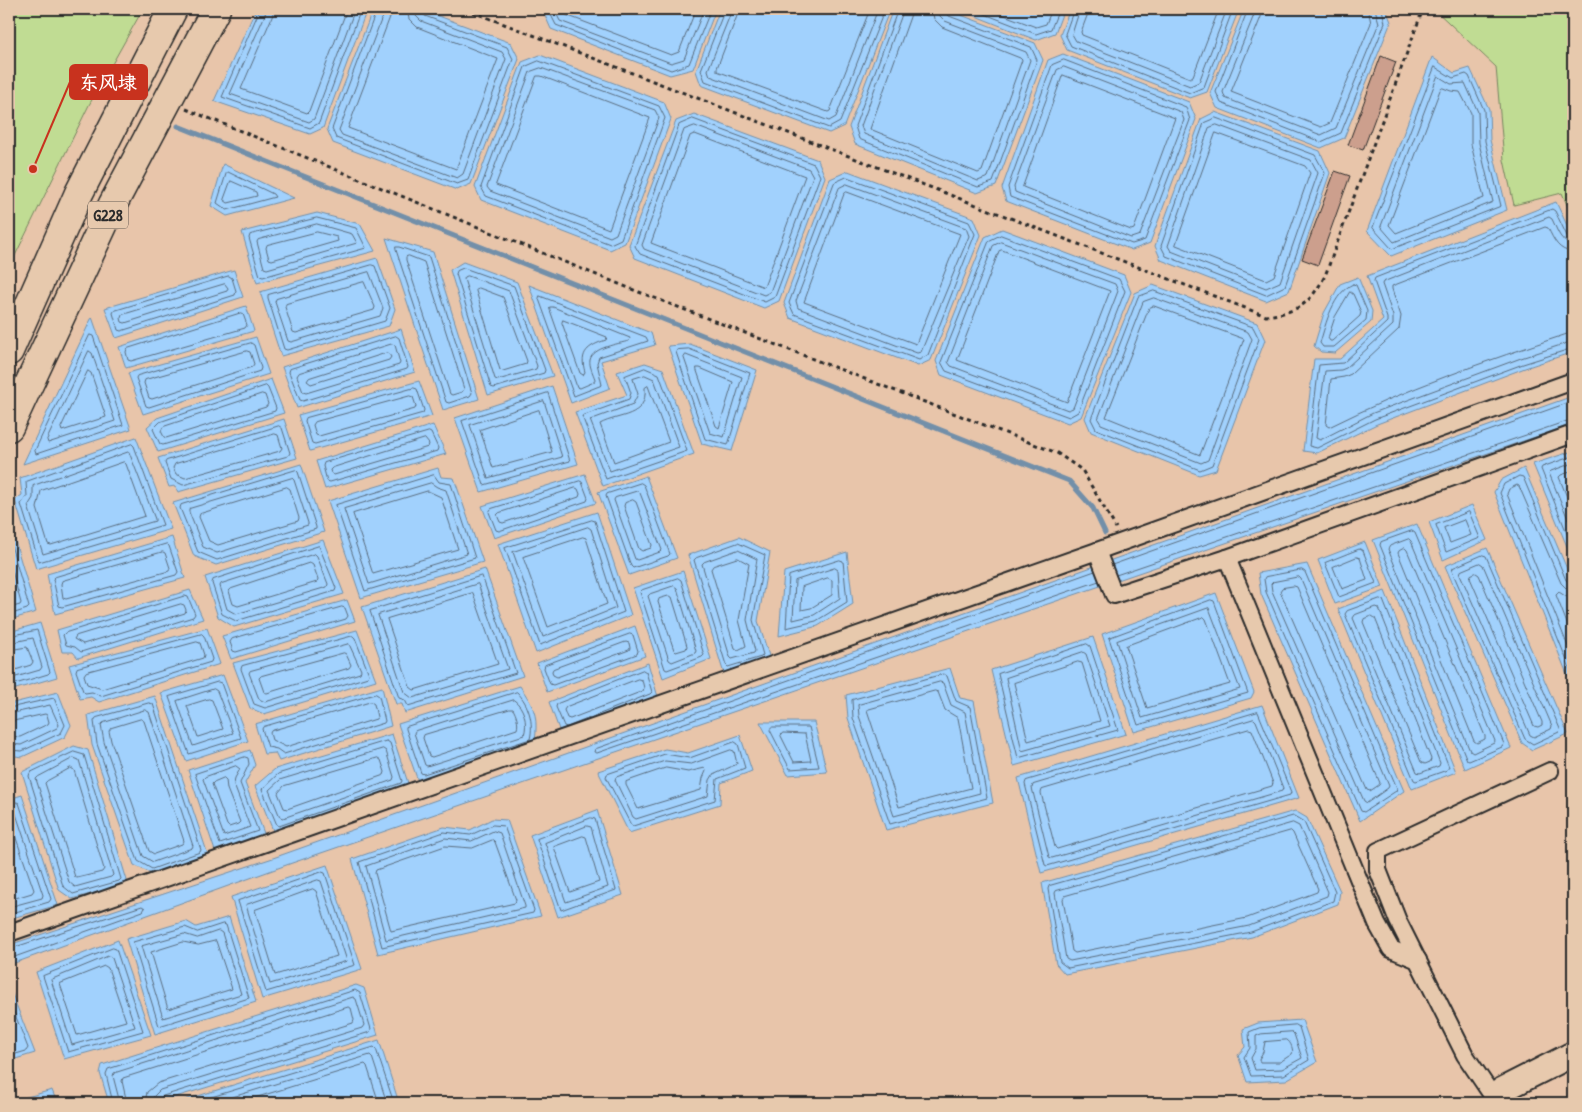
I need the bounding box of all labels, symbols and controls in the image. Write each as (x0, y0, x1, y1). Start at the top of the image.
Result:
callout: 东风埭 (70, 65, 147, 99)
text: 东风埭 (79, 69, 137, 95)
road number: G228 (88, 202, 128, 228)

